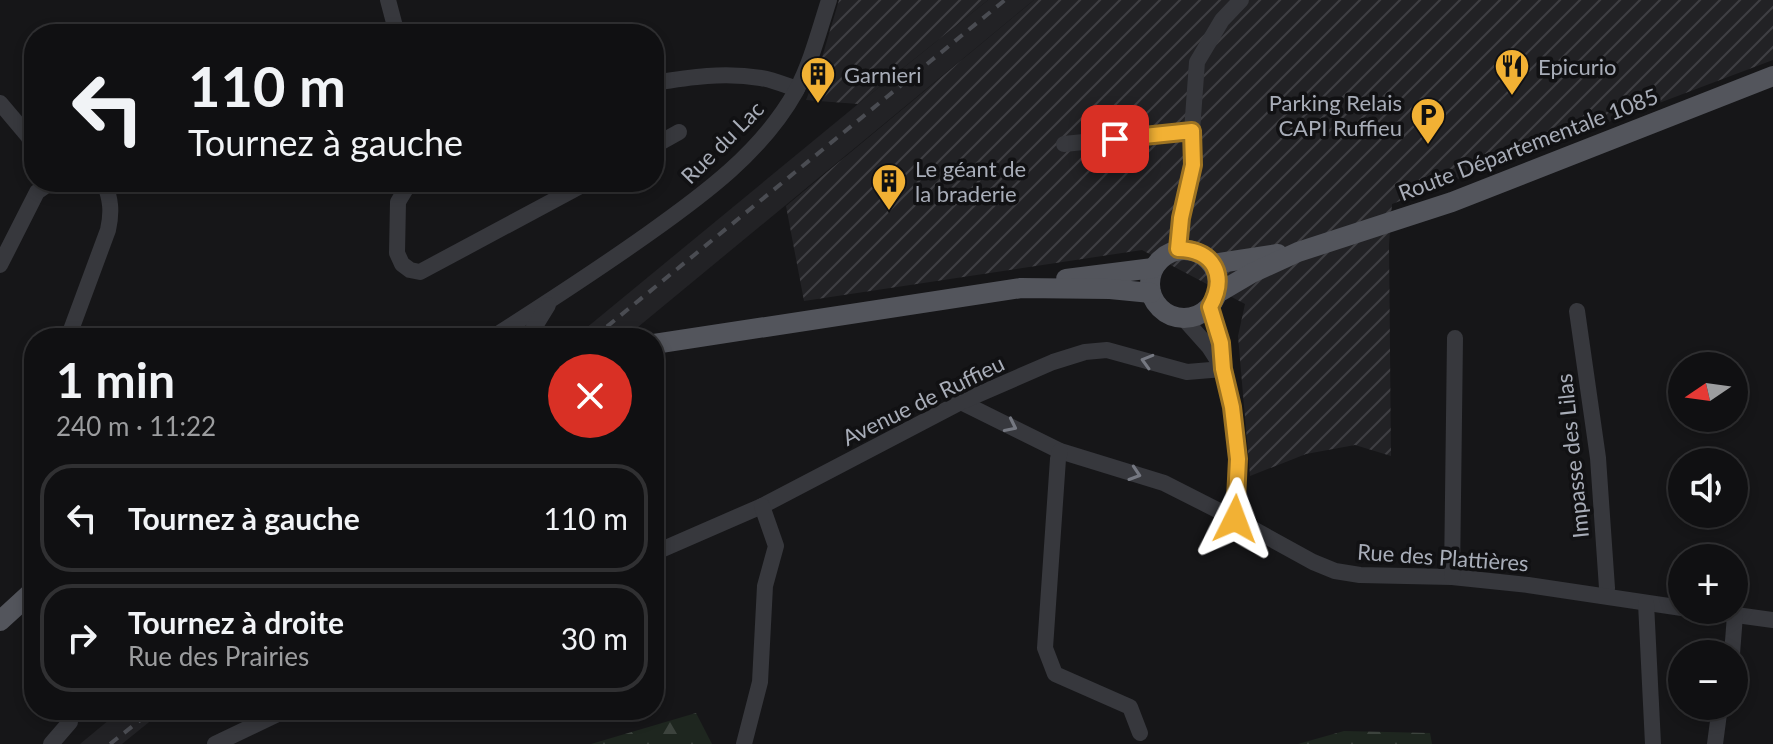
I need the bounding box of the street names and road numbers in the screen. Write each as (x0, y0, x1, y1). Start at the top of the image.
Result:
street label: Route Départementale 1085 (1394, 82, 1662, 206)
street label: Rue du Lac (675, 95, 769, 189)
street label: Avenue de Ruffieu (838, 349, 1008, 451)
street label: Impasse des Lilas (1550, 373, 1594, 539)
street label: Rue des Plattières (1356, 538, 1530, 576)

